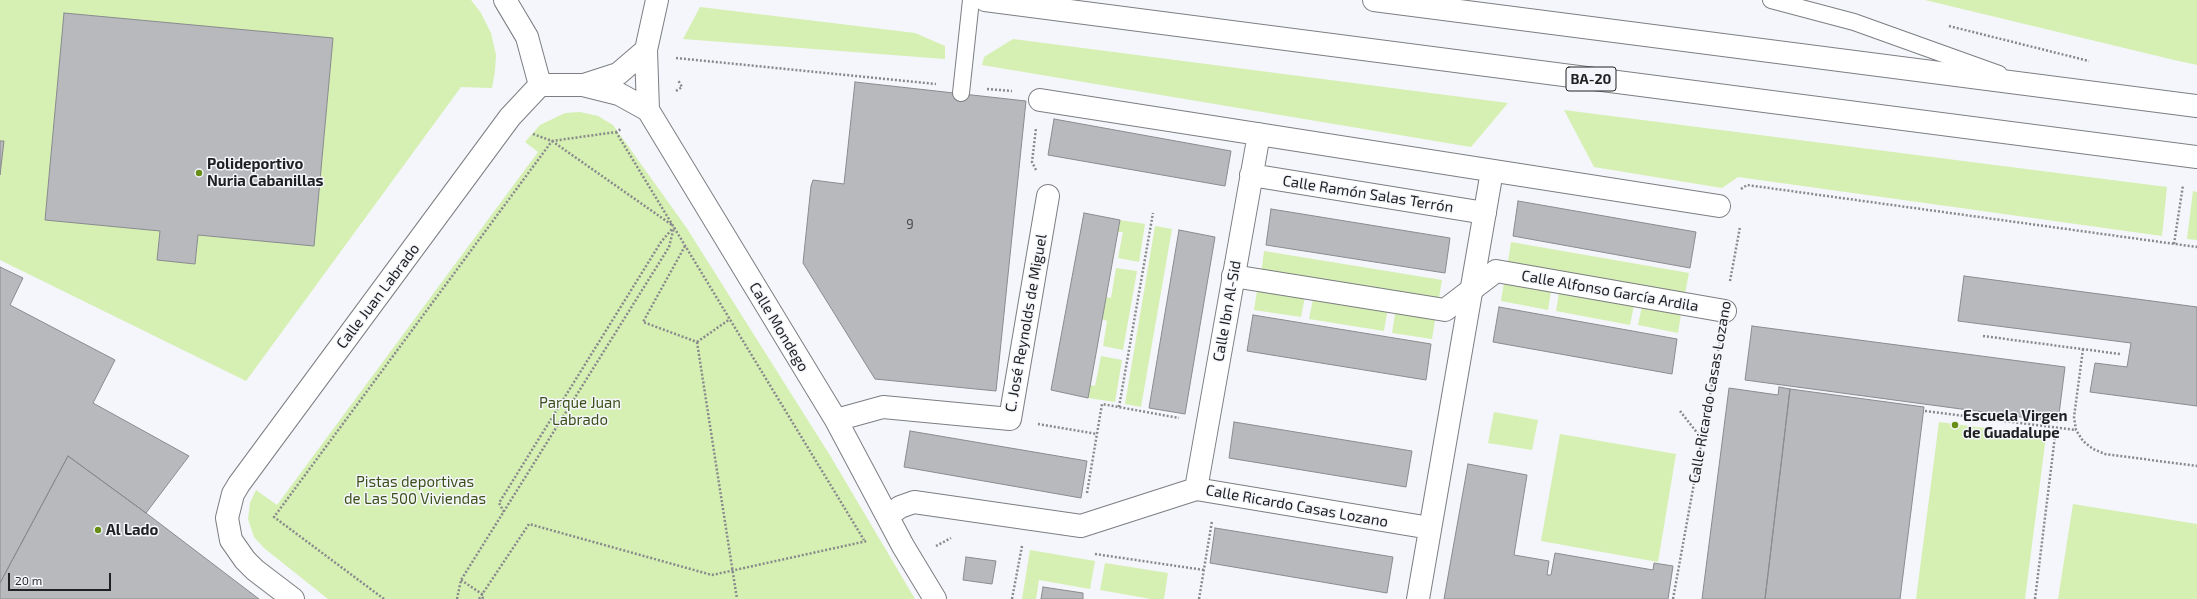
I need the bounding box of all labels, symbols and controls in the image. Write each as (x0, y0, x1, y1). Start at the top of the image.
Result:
road number: BA-20 (1566, 67, 1616, 91)
place label: Polideportivo Nuria Cabanillas (207, 155, 323, 190)
marker: Polideportivo Nuria Cabanillas (194, 168, 204, 178)
street label: Calle Ramón Salas Terrón (1281, 172, 1455, 216)
house number: 9 (906, 217, 914, 233)
street label: C. José Reynolds de Miguel (1001, 232, 1051, 414)
street label: Calle Juan Labrado (333, 240, 423, 352)
street label: Calle Ibn Al-Sid (1209, 259, 1245, 363)
street label: Calle Alfonso García Ardila (1520, 267, 1700, 315)
street label: Calle Mondego (745, 279, 813, 375)
street label: Calle Ricardo Casas Lozano (1685, 299, 1735, 485)
park label: Parque Juan Labrado (539, 394, 621, 429)
place label: Escuela Virgen de Guadalupe (1963, 407, 2068, 442)
marker: Escuela Virgen de Guadalupe (1950, 420, 1960, 430)
park label: Pistas deportivas de Las 500 Viviendas (344, 473, 486, 508)
street label: Calle Ricardo Casas Lozano (1204, 481, 1390, 531)
place label: Al Lado (106, 521, 158, 539)
marker: Al Lado (93, 525, 103, 535)
scale bar (10, 565, 113, 591)
text: 20 m (15, 573, 42, 587)

